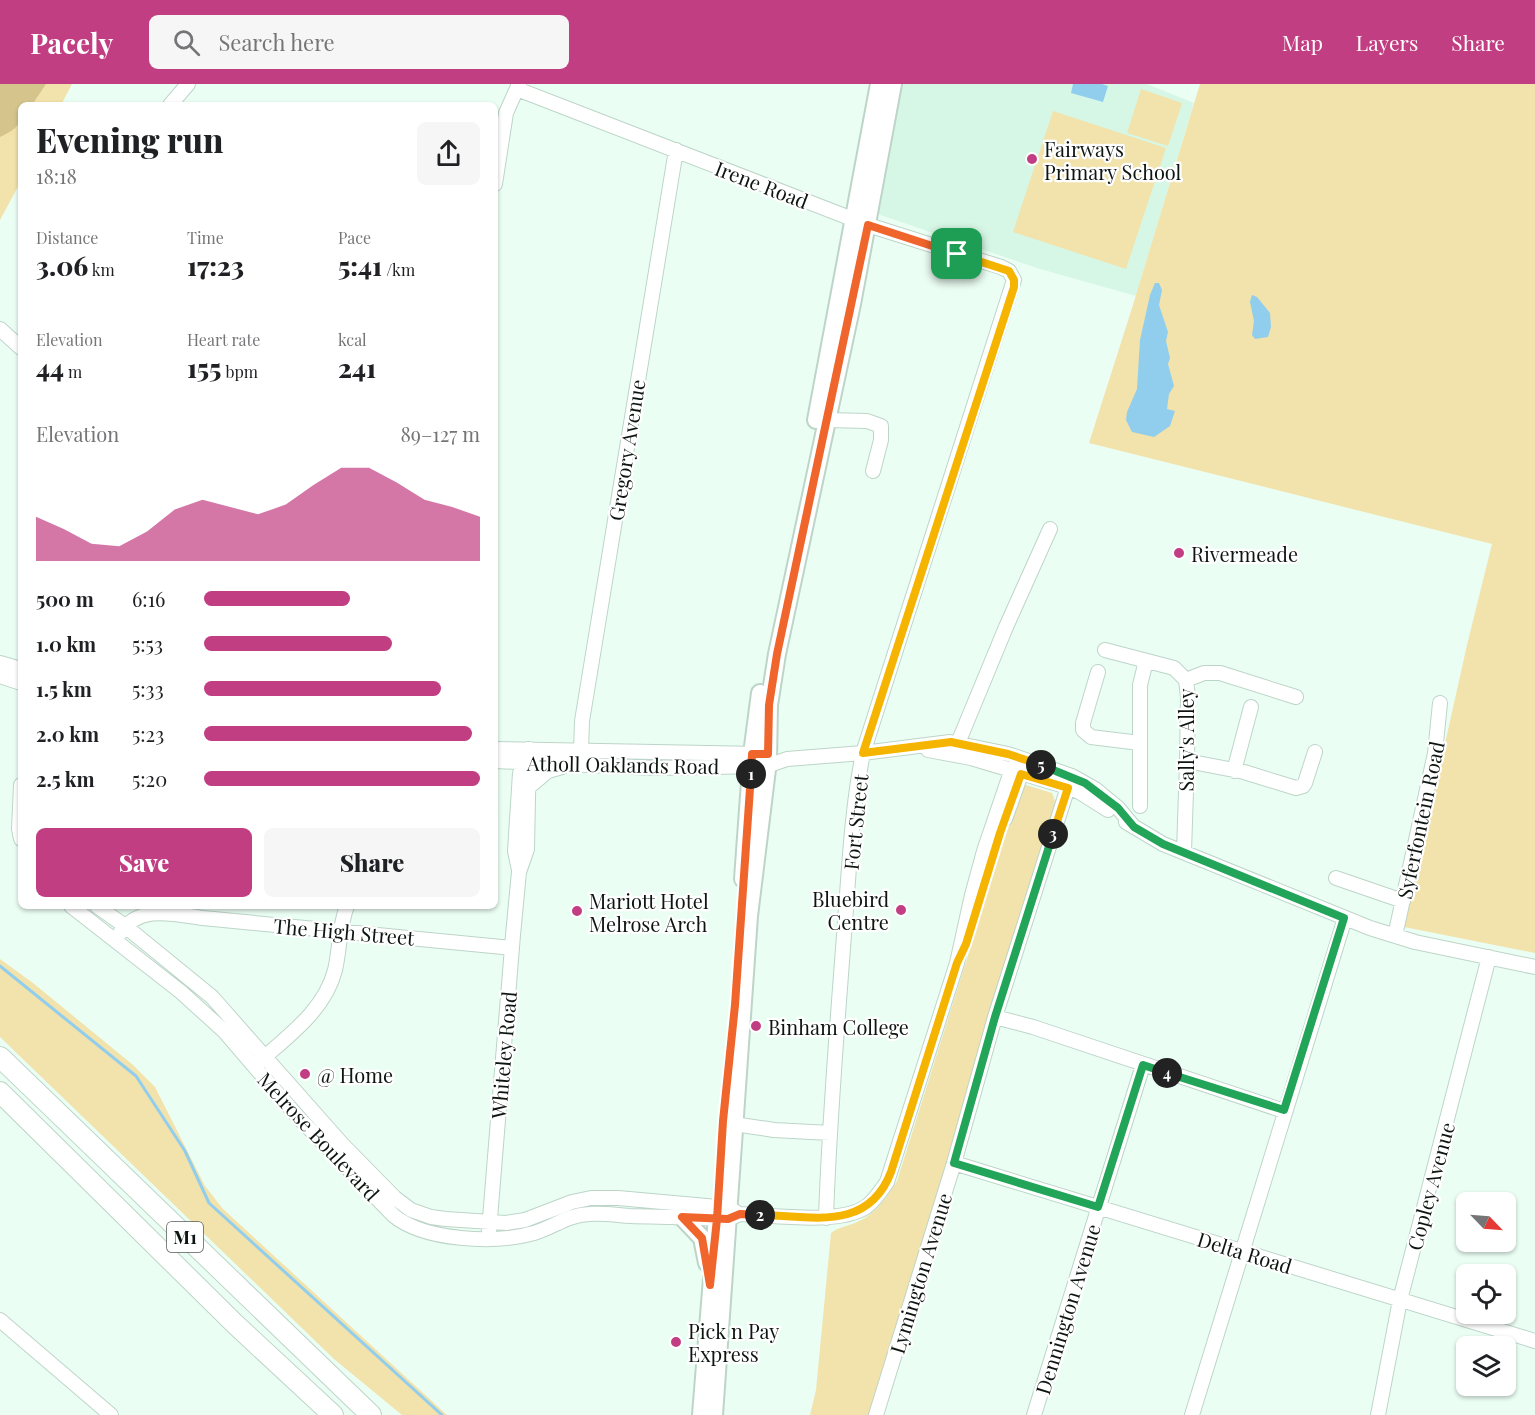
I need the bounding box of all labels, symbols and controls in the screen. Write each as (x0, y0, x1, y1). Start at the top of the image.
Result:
search box (149, 15, 569, 69)
text: Pacely (30, 24, 113, 61)
icon: search (170, 26, 203, 59)
text: Search here (218, 27, 335, 57)
text: Map (1282, 28, 1323, 56)
text: Layers (1356, 28, 1418, 56)
text: Share (1451, 28, 1505, 56)
text: Evening run (36, 117, 223, 161)
button: share (417, 122, 480, 185)
place label: Fairways Primary School (1044, 135, 1182, 185)
marker: Fairways Primary School (1025, 152, 1039, 166)
street label: Irene Road (711, 154, 813, 214)
text: 18:18 (36, 162, 77, 189)
text: Distance (36, 227, 98, 248)
text: Time (187, 227, 224, 248)
text: Pace (338, 227, 371, 248)
pin (931, 228, 982, 279)
icon: arrive (940, 237, 973, 270)
text: 3.06 (36, 248, 88, 283)
text: 17:23 (187, 248, 244, 283)
text: 5:41 (338, 248, 382, 283)
text: km (88, 259, 115, 280)
text: /km (382, 259, 415, 280)
text: Elevation (36, 329, 103, 350)
text: Heart rate (187, 329, 260, 350)
text: kcal (338, 329, 367, 350)
text: 44 (36, 350, 64, 385)
text: 155 (187, 350, 221, 385)
text: 241 (338, 350, 376, 385)
text: m (64, 361, 82, 382)
text: bpm (221, 361, 258, 382)
street label: Gregory Avenue (601, 377, 651, 523)
text: Elevation (36, 420, 119, 447)
text: 89–127 m (400, 420, 480, 447)
place label: Rivermeade (1191, 540, 1298, 567)
marker: Rivermeade (1172, 546, 1186, 560)
text: 500 m (36, 585, 94, 612)
text: 6:16 (132, 585, 165, 612)
text: 1.0 km (36, 630, 96, 657)
text: 5:53 (132, 630, 163, 657)
text: 1.5 km (36, 675, 92, 702)
text: 5:33 (132, 675, 164, 702)
street label: Sally's Alley (1172, 688, 1199, 792)
text: 2.0 km (36, 720, 99, 747)
text: 5:23 (132, 720, 164, 747)
street label: Syferfontein Road (1390, 738, 1450, 901)
street label: Atholl Oaklands Road (526, 749, 720, 779)
pin: 5 (1026, 750, 1056, 780)
text: 5 (1037, 754, 1045, 775)
pin: 1 (736, 759, 766, 789)
text: 1 (748, 763, 754, 784)
text: 2.5 km (36, 765, 95, 792)
text: 5:20 (132, 765, 167, 792)
street label: Fort Street (837, 772, 874, 871)
pin: 3 (1038, 819, 1068, 849)
text: 3 (1049, 823, 1057, 844)
button: Save (36, 828, 252, 897)
button: Share (264, 828, 480, 897)
place label: Bluebird Centre (812, 885, 889, 935)
place label: Mariott Hotel Melrose Arch (589, 887, 709, 937)
marker: Bluebird Centre (894, 903, 908, 917)
marker: Mariott Hotel Melrose Arch (570, 904, 584, 918)
street label: The High Street (273, 911, 416, 951)
street label: Whiteley Road (484, 990, 522, 1121)
place label: Binham College (768, 1013, 909, 1040)
marker: Binham College (749, 1019, 763, 1033)
pin: 4 (1152, 1058, 1182, 1088)
place label: @ Home (317, 1061, 393, 1088)
text: 4 (1163, 1062, 1171, 1083)
street label: Melrose Boulevard (252, 1066, 386, 1206)
marker: @ Home (298, 1067, 312, 1081)
street label: Copley Avenue (1400, 1119, 1460, 1253)
street label: Lymington Avenue (883, 1189, 957, 1357)
north arrow (1456, 1192, 1516, 1252)
map controls (1456, 1192, 1516, 1396)
pin: 2 (745, 1200, 775, 1230)
text: 2 (756, 1204, 764, 1225)
street label: Dennington Avenue (1028, 1220, 1106, 1398)
road number: M1 (167, 1222, 203, 1252)
street label: Delta Road (1194, 1225, 1296, 1279)
button: locate (1456, 1264, 1516, 1324)
place label: Pick n Pay Express (688, 1317, 779, 1367)
marker: Pick n Pay Express (669, 1335, 683, 1349)
button: layers (1456, 1336, 1516, 1396)

